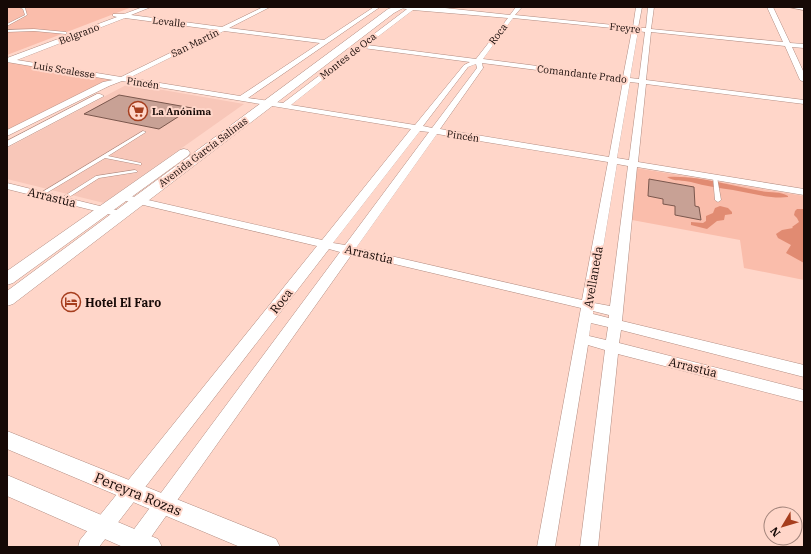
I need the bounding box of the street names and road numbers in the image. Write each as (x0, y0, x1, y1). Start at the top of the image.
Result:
street label: Levalle (152, 14, 186, 30)
street label: Belgrano (57, 20, 101, 48)
street label: Freyre (609, 20, 641, 36)
street label: Roca (486, 21, 510, 47)
street label: San Martín (169, 26, 222, 60)
street label: Montes de Oca (317, 30, 379, 82)
street label: Luis Scalesse (32, 59, 96, 81)
street label: Comandante Prado (536, 62, 628, 86)
street label: Pincén (126, 74, 161, 92)
street label: Avenida García Salinas (156, 114, 250, 190)
street label: Pincén (446, 127, 481, 145)
street label: Arrastúa (26, 184, 78, 210)
street label: Arrastúa (343, 241, 395, 267)
street label: Avellaneda (580, 245, 606, 309)
street label: Roca (267, 285, 296, 316)
street label: Arrastúa (667, 354, 719, 380)
street label: Pereyra Rozas (92, 468, 185, 520)

